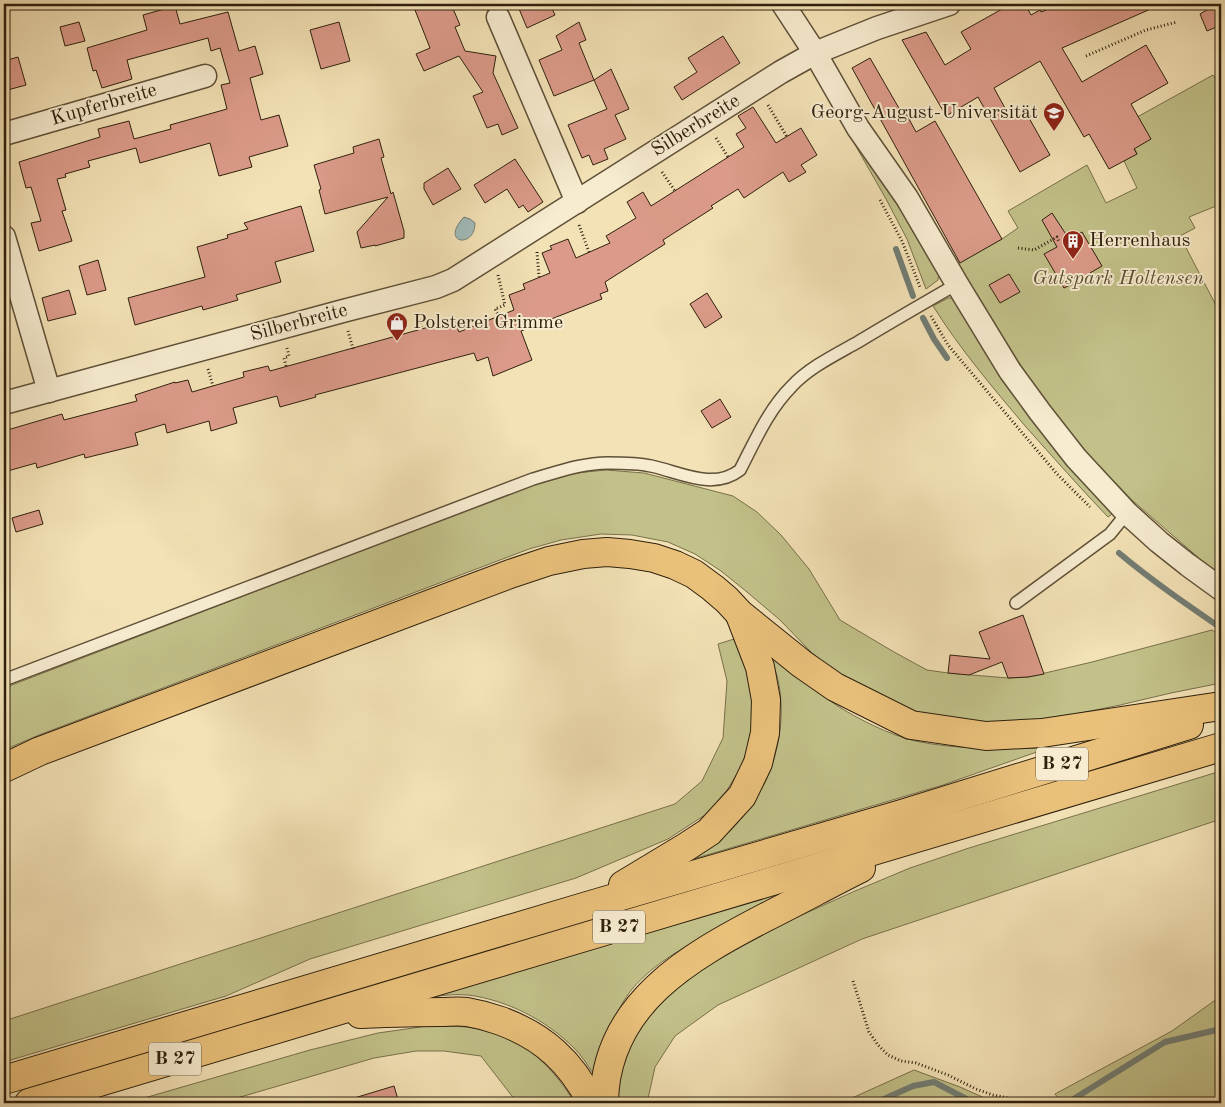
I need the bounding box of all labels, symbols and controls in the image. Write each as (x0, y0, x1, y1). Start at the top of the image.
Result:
street label: Kupferbreite (49, 80, 159, 130)
street label: Silberbreite (648, 91, 744, 161)
school or university icon: Georg-August-Universität (1042, 101, 1066, 132)
place label: Georg-August-Universität (811, 103, 1038, 123)
building icon: Herrenhaus (1061, 229, 1085, 260)
place label: Herrenhaus (1089, 231, 1190, 251)
park label: Gutspark Holtensen (1032, 269, 1204, 289)
street label: Silberbreite (248, 300, 350, 346)
shop icon: Polsterei Grimme (385, 311, 409, 342)
place label: Polsterei Grimme (413, 313, 563, 333)
road number: B 27 (1036, 748, 1088, 781)
road number: B 27 (593, 910, 645, 944)
road number: B 27 (149, 1042, 201, 1076)

